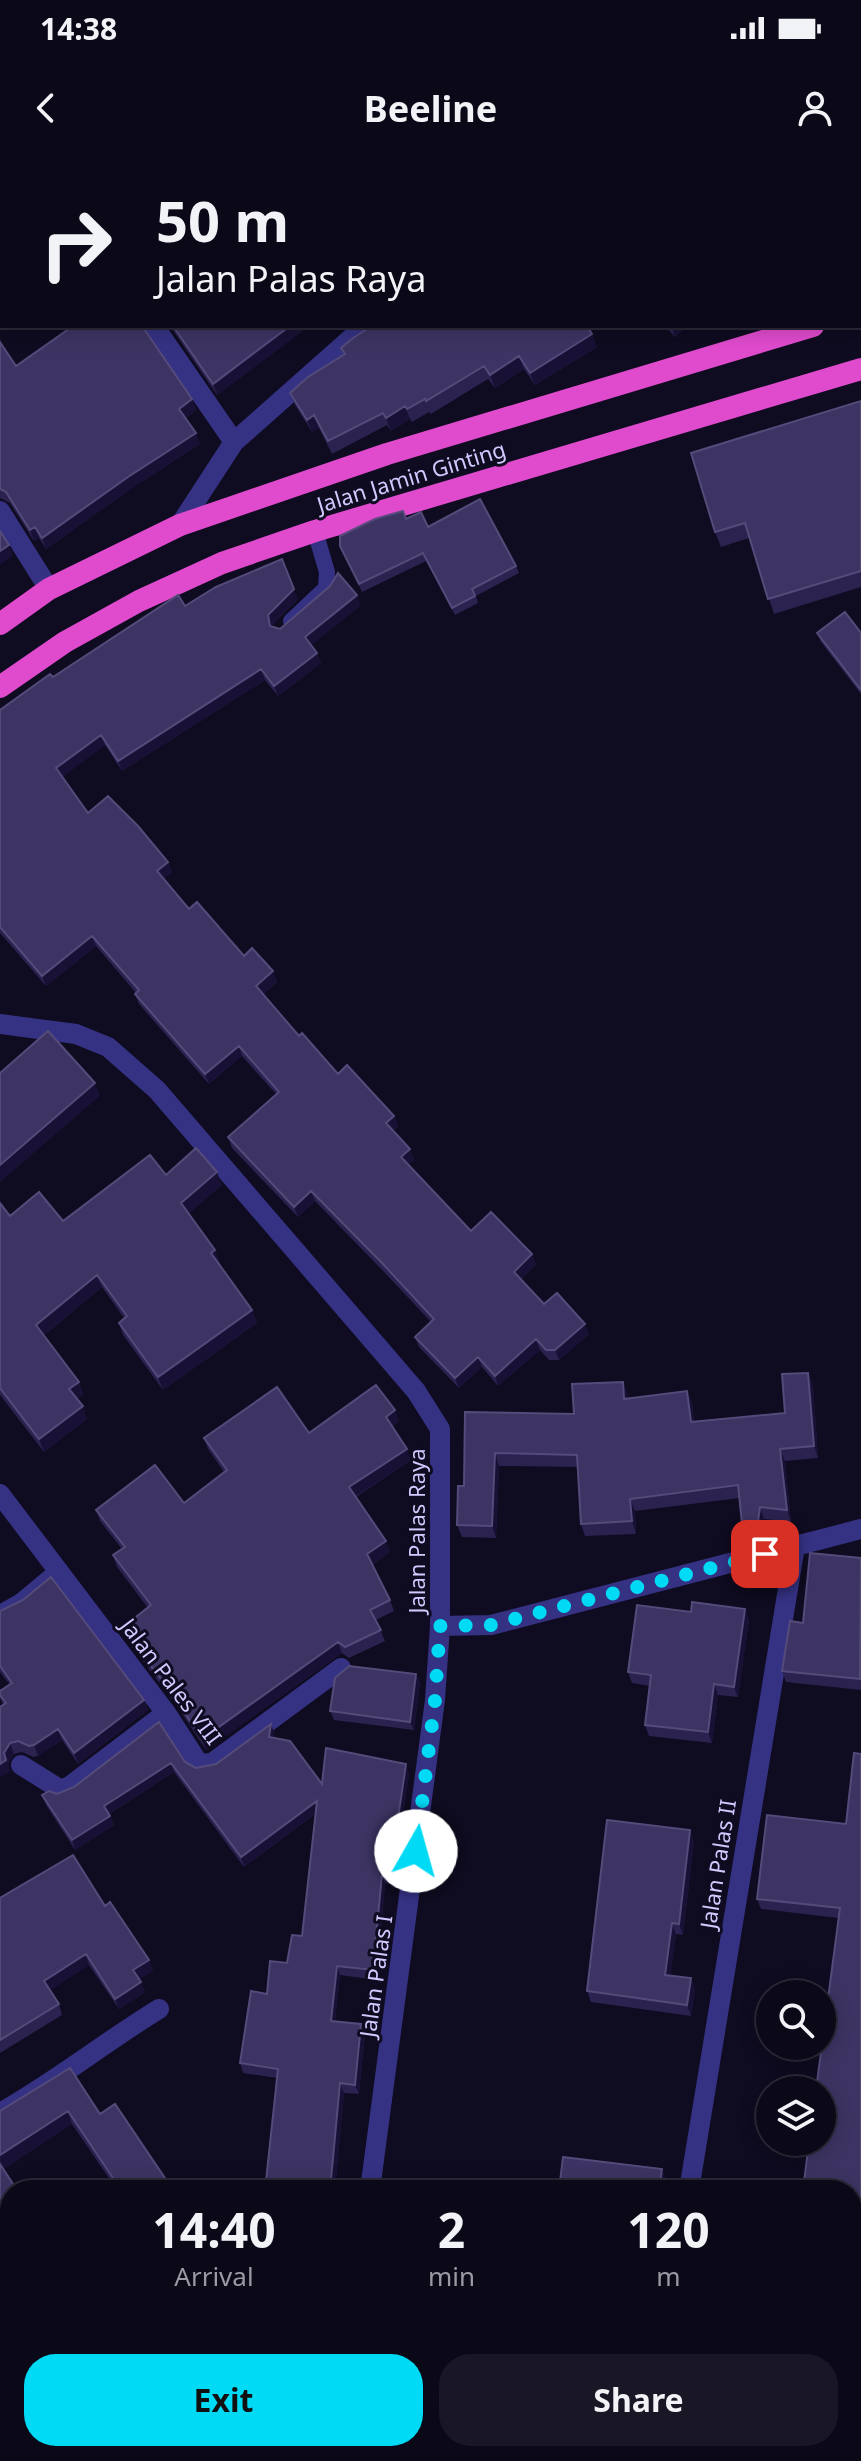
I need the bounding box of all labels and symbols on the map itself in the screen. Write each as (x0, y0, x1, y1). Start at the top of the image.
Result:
street label: Jalan Jamin Ginting (311, 433, 509, 520)
street label: Jalan Palas Raya (401, 1448, 431, 1616)
pin (731, 1520, 799, 1588)
street label: Jalan Pales VIII (113, 1610, 229, 1750)
street label: Jalan Palas II (692, 1797, 742, 1933)
position arrow (374, 1809, 458, 1893)
street label: Jalan Palas I (351, 1913, 398, 2041)

